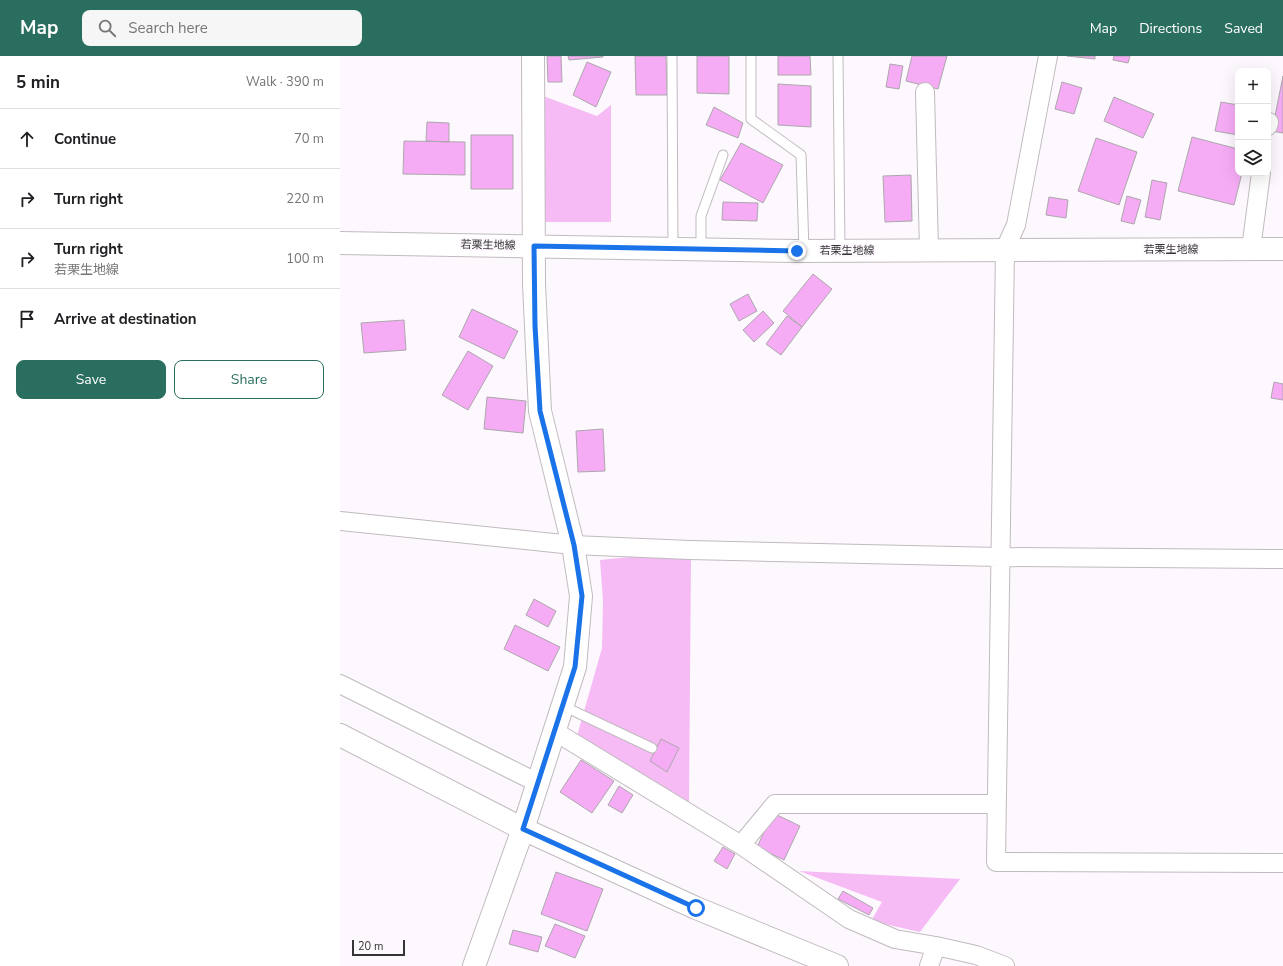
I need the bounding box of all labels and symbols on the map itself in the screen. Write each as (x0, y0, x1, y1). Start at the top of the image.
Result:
street label: 若栗生地線 (460, 237, 516, 253)
route end (788, 242, 806, 260)
street label: 若栗生地線 (1144, 242, 1199, 257)
street label: 若栗生地線 (820, 243, 875, 258)
route start (687, 899, 705, 917)
scale bar (352, 938, 405, 957)

